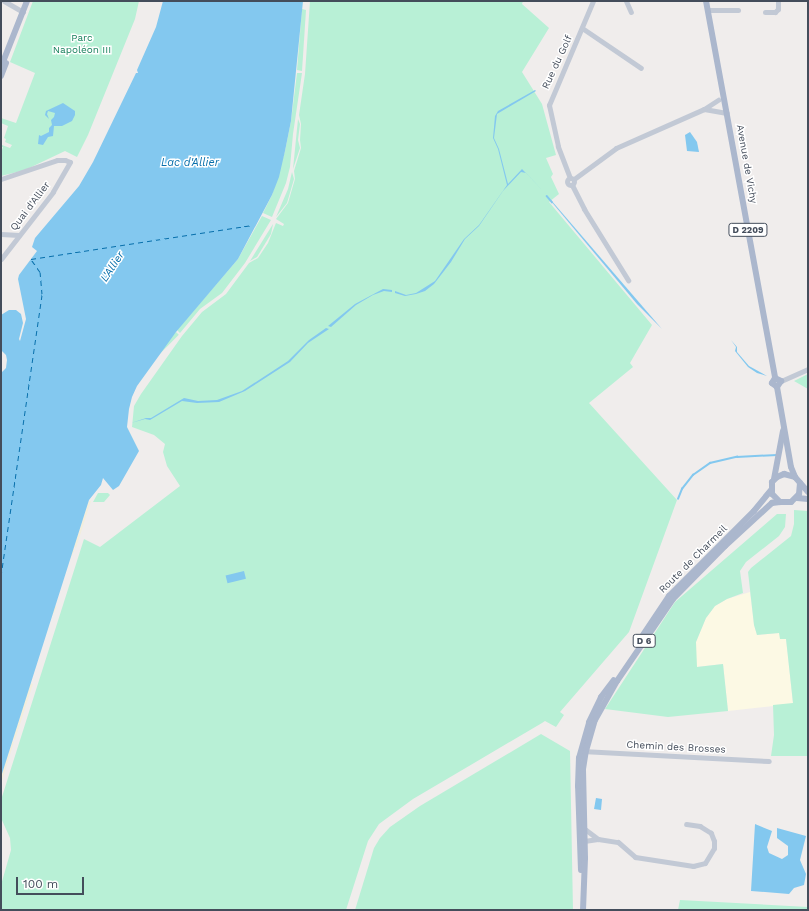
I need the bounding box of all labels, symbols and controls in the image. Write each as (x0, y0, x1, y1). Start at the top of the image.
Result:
park label: Parc Napoléon III (53, 31, 111, 54)
street label: Rue du Golf (539, 33, 575, 91)
street label: Avenue de Vichy (734, 123, 760, 205)
water label: Lac d'Allier (161, 156, 219, 170)
street label: Quai d'Allier (8, 179, 52, 233)
road number: D 2209 (728, 223, 768, 237)
water label: L'Allier (98, 249, 128, 285)
street label: Route de Charmeil (656, 522, 730, 596)
road number: D 6 (632, 634, 656, 648)
street label: Chemin des Brosses (626, 738, 726, 756)
scale bar (18, 869, 86, 895)
text: 100 m (23, 877, 58, 891)

